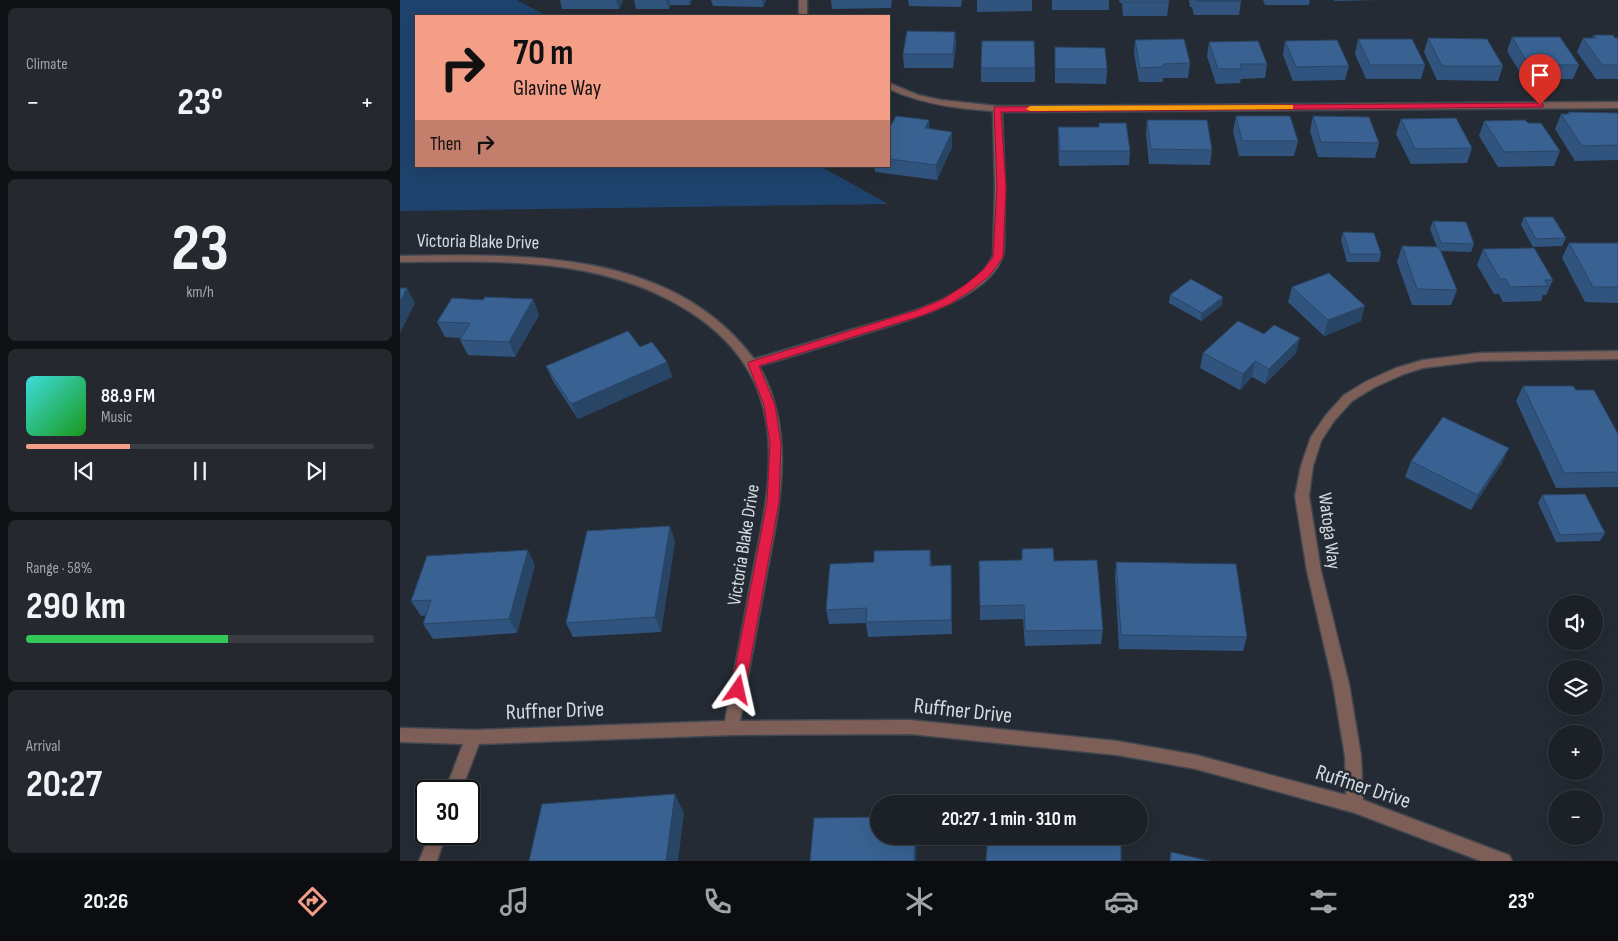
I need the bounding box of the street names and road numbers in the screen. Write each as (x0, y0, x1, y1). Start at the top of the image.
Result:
street label: Victoria Blake Drive (417, 229, 539, 255)
street label: Victoria Blake Drive (723, 483, 765, 607)
street label: Watoga Way (1313, 492, 1345, 571)
street label: Ruffner Drive (913, 692, 1013, 730)
street label: Ruffner Drive (505, 696, 605, 726)
street label: Ruffner Drive (1312, 759, 1414, 815)

